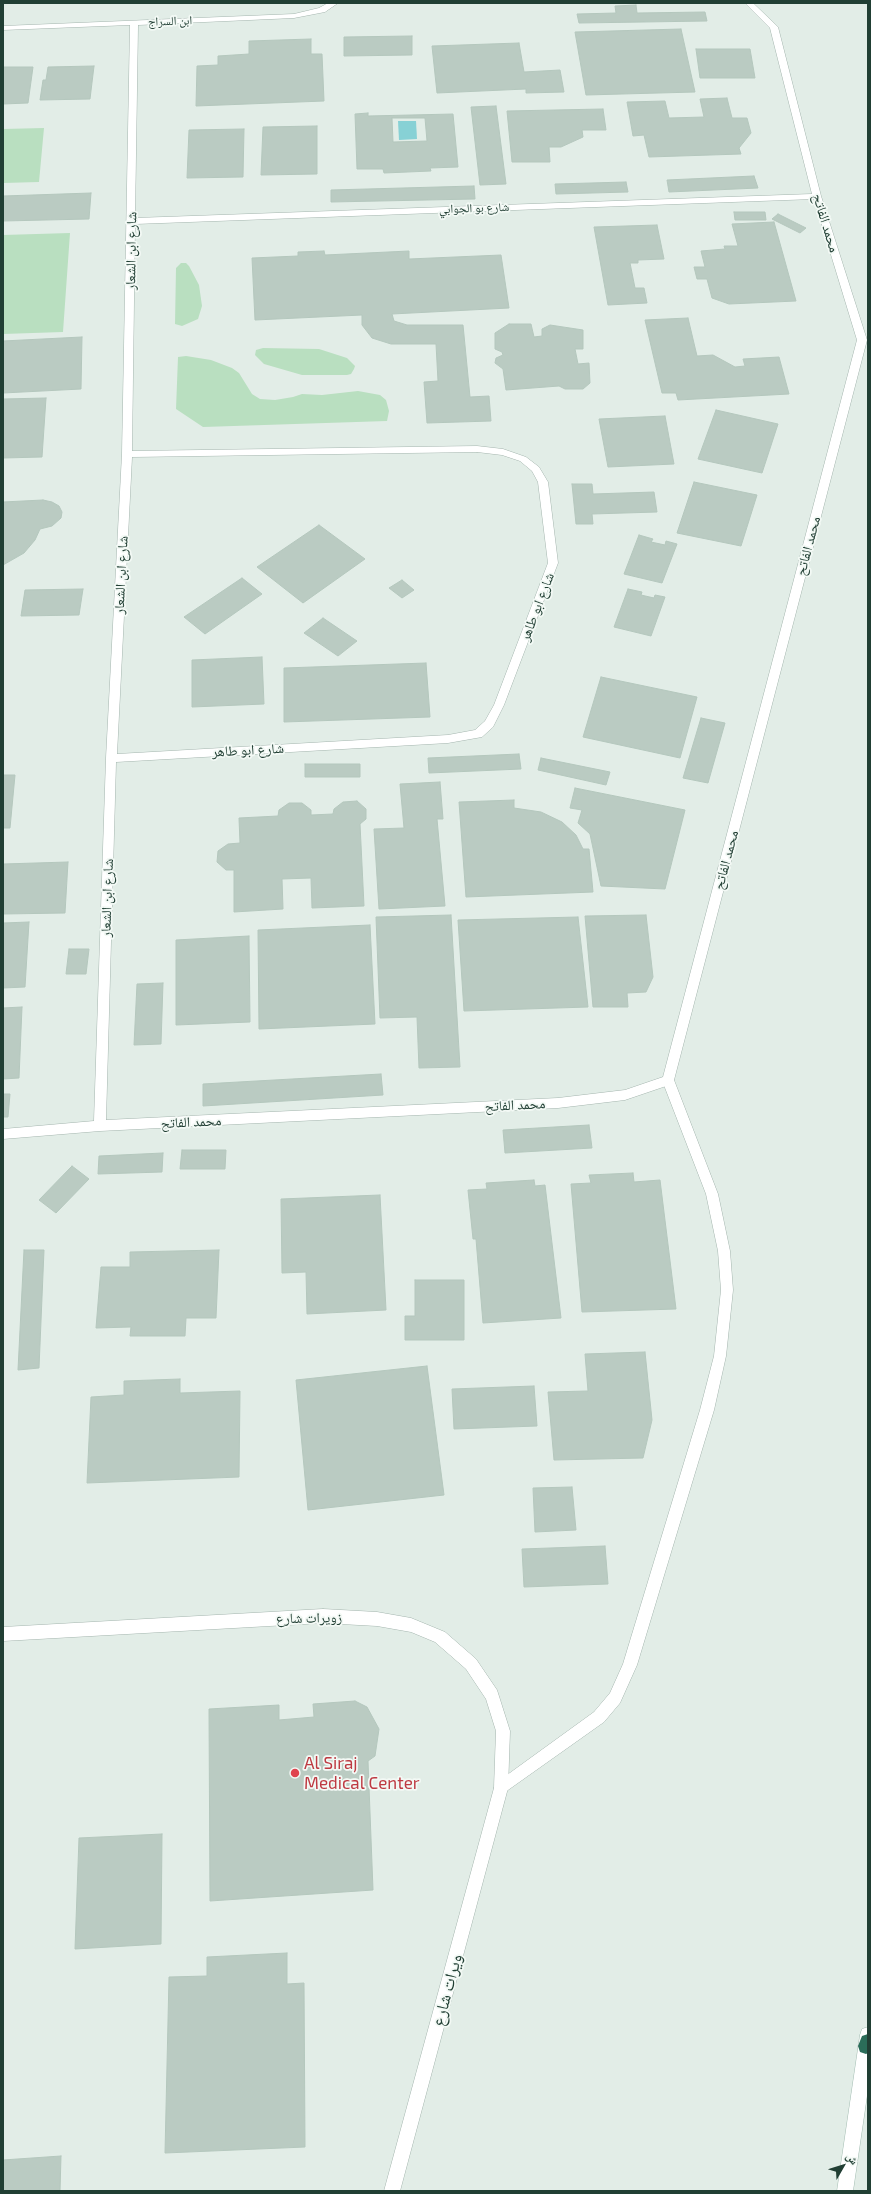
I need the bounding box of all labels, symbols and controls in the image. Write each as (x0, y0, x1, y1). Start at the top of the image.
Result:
street label: ابن السراج (147, 13, 193, 29)
street label: محمد الفاتح (809, 192, 843, 254)
street label: شارع بو الجوابي (439, 200, 509, 216)
street label: شارع ابن الشعار (122, 212, 140, 290)
street label: محمد الفاتح (792, 515, 824, 577)
street label: شارع ابن الشعار (111, 535, 131, 615)
street label: شارع ابو طاهر (516, 570, 558, 644)
street label: شارع ابو طاهر (212, 740, 284, 760)
street label: محمد الفاتح (710, 829, 742, 891)
street label: شارع ابن الشعار (97, 858, 117, 938)
street label: محمد الفاتح (484, 1095, 546, 1115)
street label: محمد الفاتح (160, 1112, 222, 1132)
street label: زويرات شارع (276, 1609, 342, 1627)
place label: Al Siraj Medical Center (304, 1753, 420, 1793)
marker: Al Siraj Medical Center (289, 1767, 301, 1779)
street label: ويرات شارع (428, 1952, 466, 2028)
north arrow (823, 2146, 863, 2186)
text: ش (844, 2150, 861, 2167)

